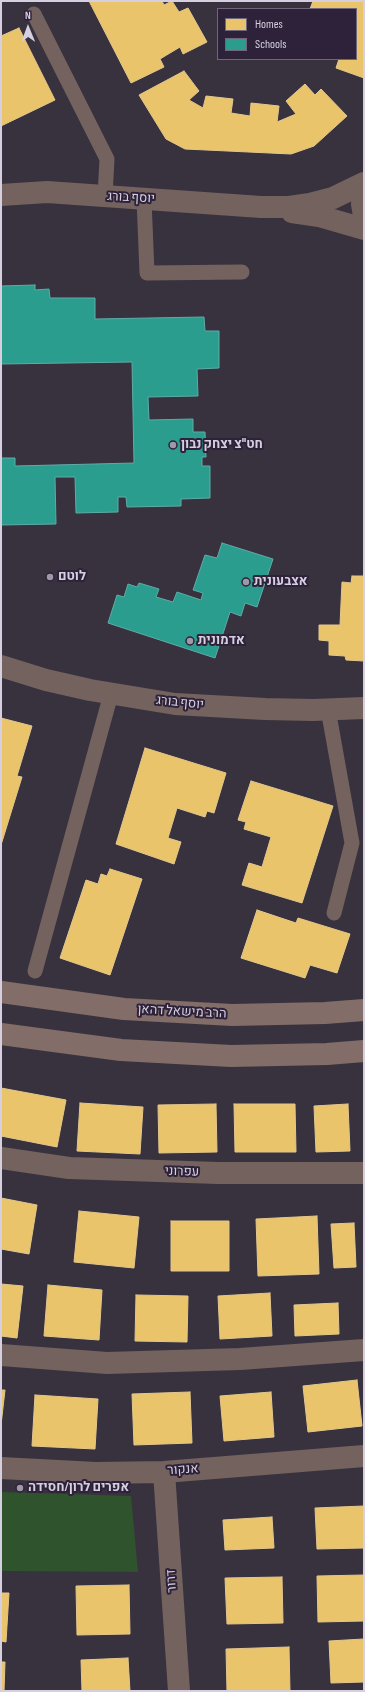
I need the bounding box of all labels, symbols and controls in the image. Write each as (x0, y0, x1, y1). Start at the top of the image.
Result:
north arrow (8, 8, 48, 48)
legend (217, 8, 357, 60)
text: N (25, 9, 31, 22)
text: Homes (255, 17, 283, 32)
text: Schools (255, 37, 287, 52)
street label: יוסף בורג (107, 189, 155, 207)
place label: חט"צ יצחק נבון (181, 437, 263, 453)
marker: חט"צ יצחק נבון (168, 440, 178, 450)
place label: לוטם (58, 569, 86, 585)
marker: לוטם (45, 572, 55, 582)
place label: אצבעונית (254, 574, 308, 590)
marker: אצבעונית (241, 577, 251, 587)
place label: אדמונית (198, 633, 245, 649)
marker: אדמונית (185, 636, 195, 646)
street label: יוסף בורג (155, 693, 205, 713)
street label: הרב מישאל דהאן (137, 1002, 227, 1022)
street label: עפרוני (164, 1164, 200, 1180)
street label: אנקור (167, 1461, 199, 1479)
place label: אפרים לרון/חסידה (28, 1480, 129, 1496)
marker: אפרים לרון/חסידה (15, 1483, 25, 1493)
street label: דרור (163, 1569, 181, 1593)

